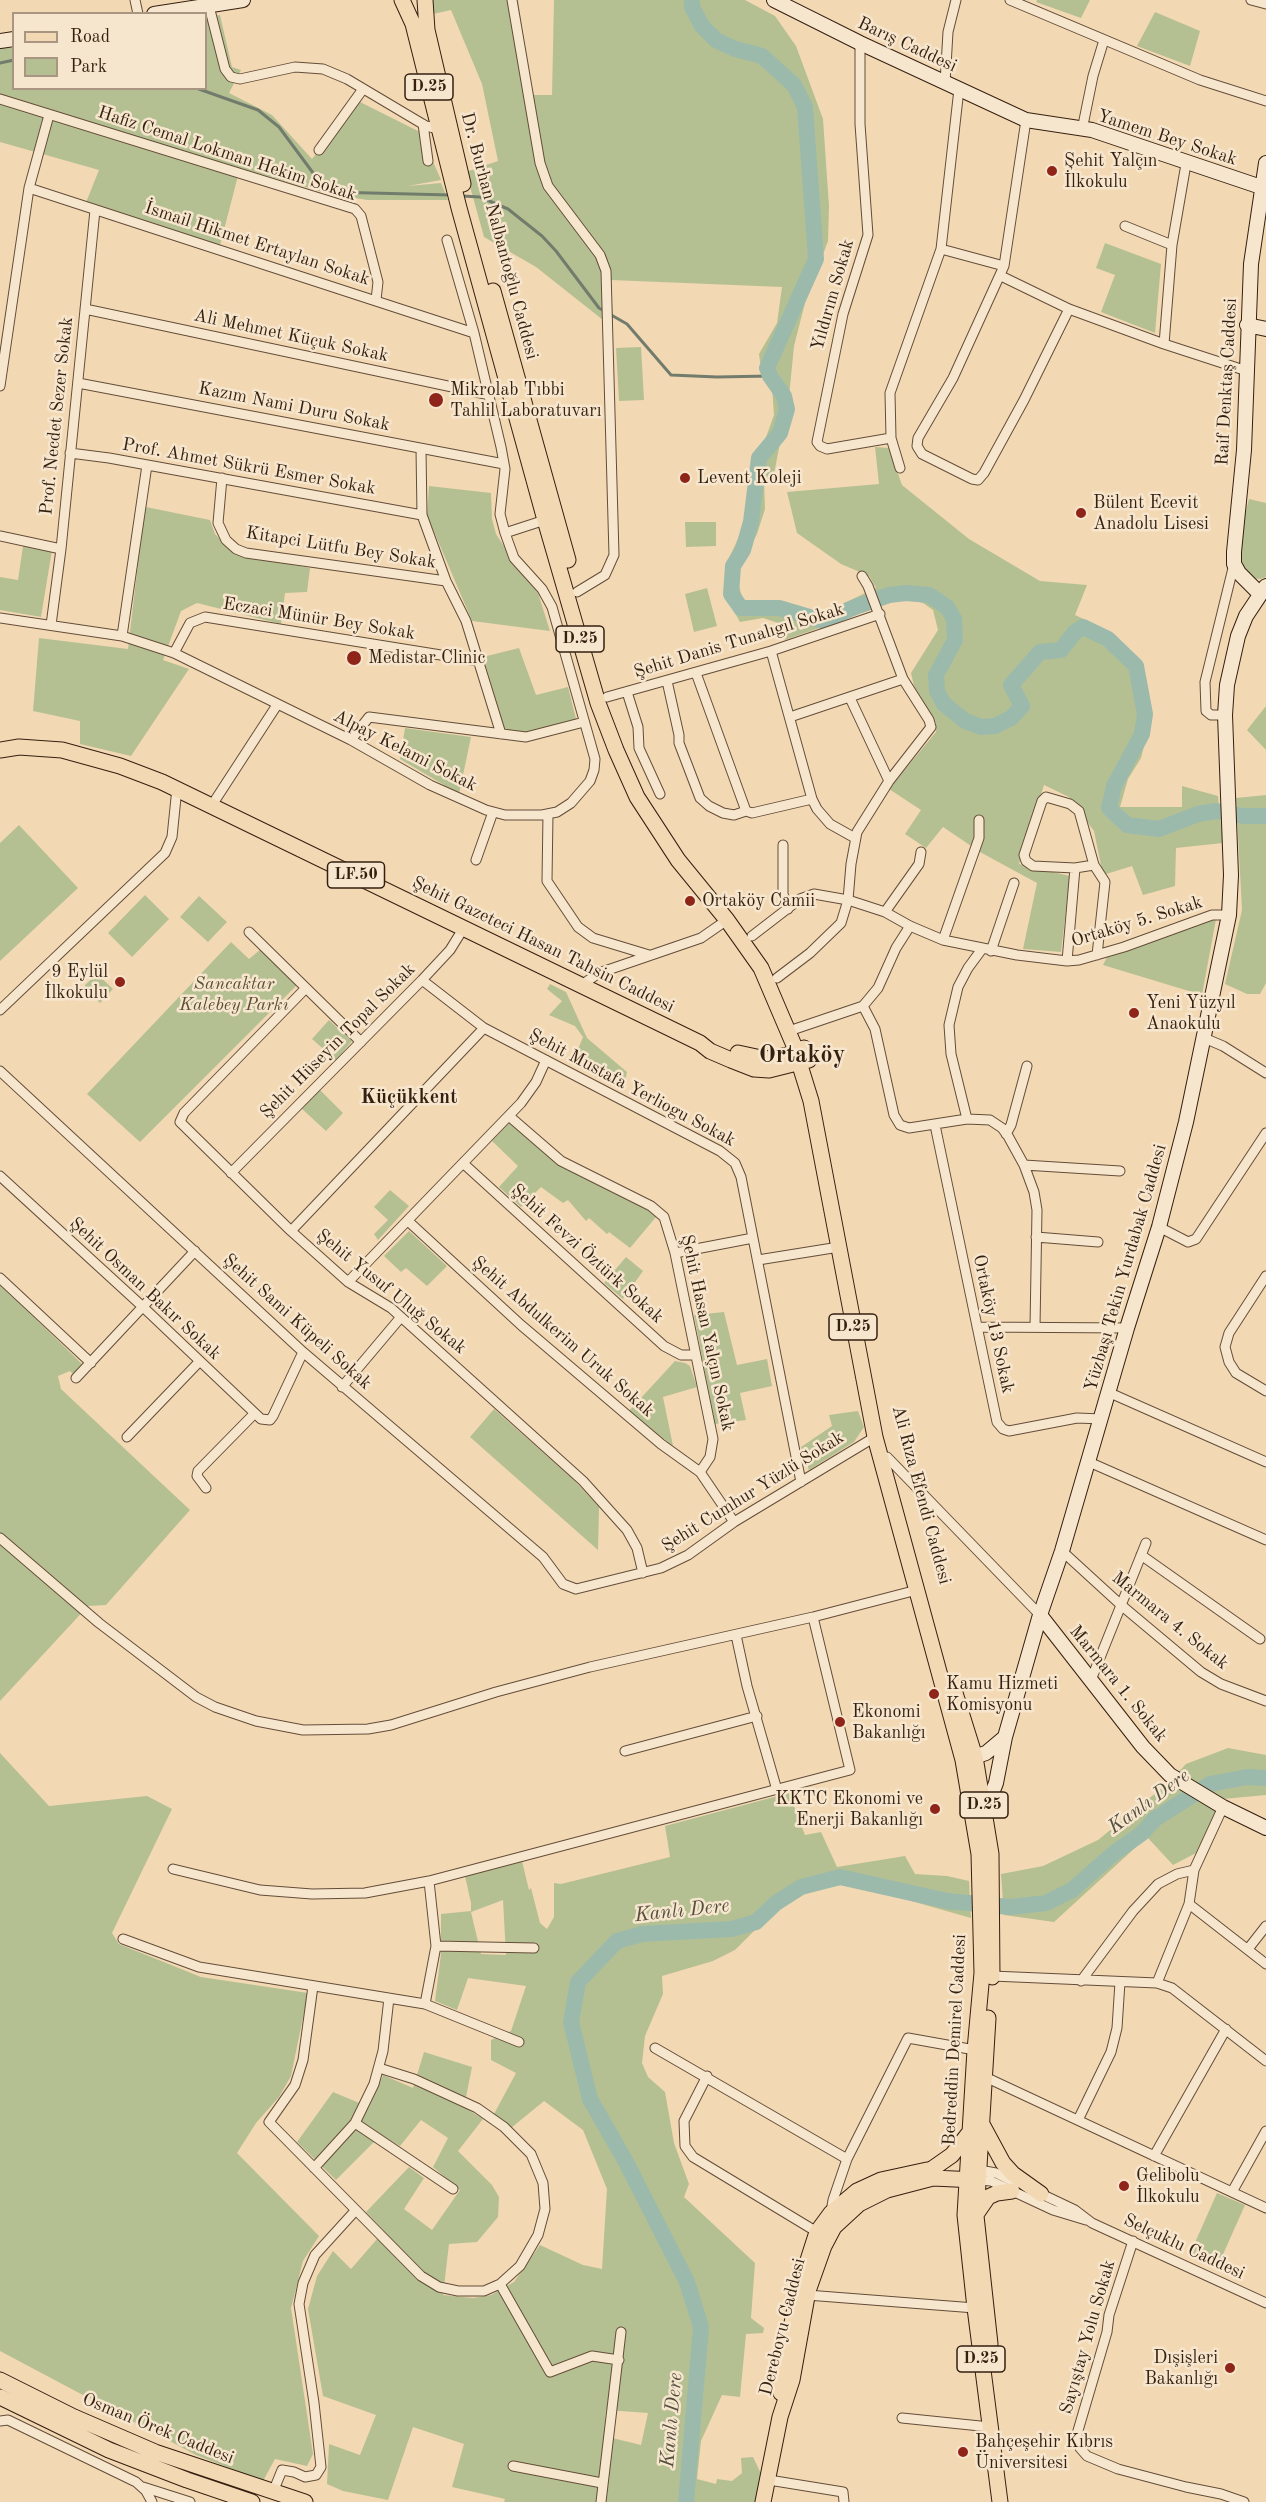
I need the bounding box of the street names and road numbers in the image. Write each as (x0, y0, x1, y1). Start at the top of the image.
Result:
street label: Barış Caddesi (854, 13, 960, 77)
road number: D.25 (405, 74, 453, 100)
street label: Hafiz Cemal Lokman Hekim Sokak (95, 102, 359, 206)
street label: Yamem Bey Sokak (1094, 105, 1240, 171)
street label: Dr. Burhan Nalbantoğlu Caddesi (456, 110, 542, 362)
street label: İsmail Hikmet Ertaylan Sokak (142, 197, 372, 291)
street label: Yıldırım Sokak (807, 237, 859, 353)
street label: Raif Denktaş Caddesi (1212, 298, 1242, 466)
street label: Ali Mehmet Küçuk Sokak (192, 305, 390, 367)
street label: Prof. Necdet Sezer Sokak (36, 316, 78, 516)
street label: Kazım Nami Duru Sokak (196, 378, 392, 436)
street label: Prof. Ahmet Sükrü Esmer Sokak (121, 434, 377, 500)
street label: Kitapci Lütfu Bey Sokak (244, 522, 438, 574)
street label: Eczaci Münür Bey Sokak (221, 593, 417, 645)
street label: Şehit Danis Tunalıgıl Sokak (631, 599, 847, 683)
road number: D.25 (556, 626, 604, 652)
street label: Alpay Kelami Sokak (329, 705, 481, 797)
road number: LF.50 (328, 862, 385, 888)
street label: Şehit Gazeteci Hasan Tahsin Caddesi (408, 872, 678, 1018)
street label: Ortaköy 5. Sokak (1069, 892, 1205, 952)
street label: Şehit Hüseyin Topal Sokak (256, 959, 420, 1123)
street label: Şehit Mustafa Yerliogu Sokak (525, 1024, 739, 1152)
street label: Yüzbaşı Tekin Yurdabak Caddesi (1080, 1142, 1172, 1394)
street label: Şehit Fevzi Öztürk Sokak (506, 1180, 668, 1328)
street label: Şehit Osman Bakır Sokak (65, 1213, 225, 1365)
street label: Şehit Yusuf Uluğ Sokak (312, 1225, 470, 1359)
street label: Şehit Hasan Yalçın Sokak (676, 1233, 738, 1433)
street label: Şehit Sami Küpeli Sokak (218, 1249, 376, 1395)
street label: Şehit Abdulkerim Uruk Sokak (467, 1252, 659, 1422)
street label: Ortaköy 13 Sokak (968, 1252, 1018, 1396)
road number: D.25 (829, 1314, 877, 1340)
street label: Ali Rıza Efendi Caddesi (887, 1403, 955, 1587)
street label: Şehit Cumhur Yüzlü Sokak (658, 1427, 848, 1557)
street label: Marmara 4. Sokak (1107, 1567, 1233, 1675)
street label: Marmara 1. Sokak (1064, 1621, 1172, 1747)
road number: D.25 (960, 1792, 1008, 1818)
street label: Bedreddin Demirel Caddesi (939, 1934, 971, 2146)
street label: Selçuklu Caddesi (1120, 2209, 1248, 2285)
street label: Dereboyu Caddesi (755, 2256, 811, 2398)
street label: Sayıştay Yolu Sokak (1056, 2257, 1120, 2417)
road number: D.25 (957, 2346, 1005, 2372)
street label: Osman Örek Caddesi (79, 2389, 237, 2469)

